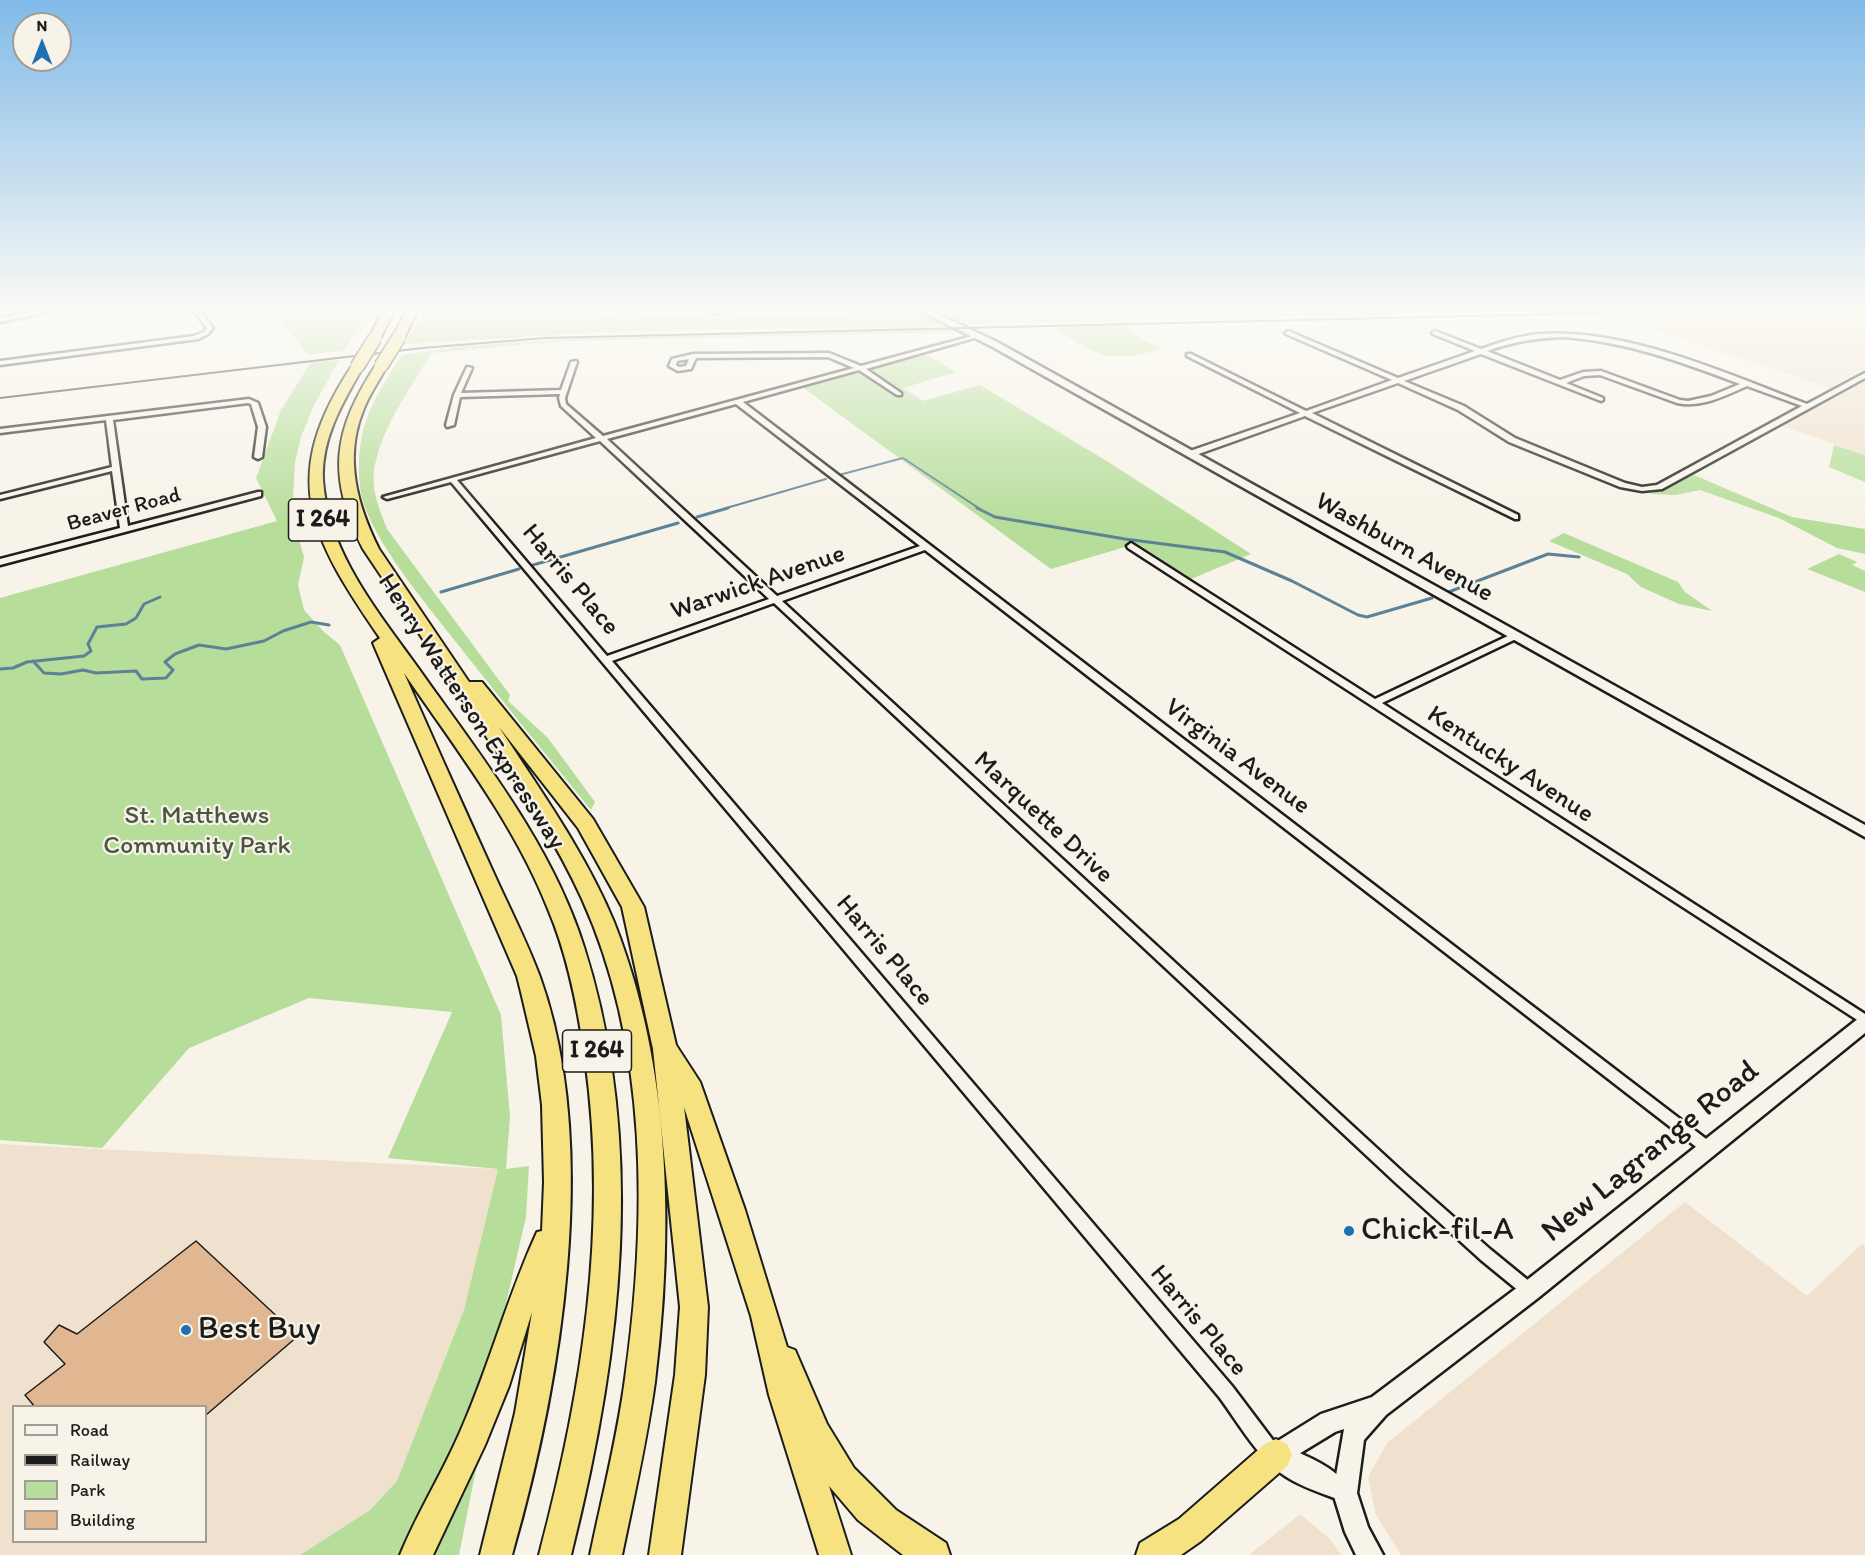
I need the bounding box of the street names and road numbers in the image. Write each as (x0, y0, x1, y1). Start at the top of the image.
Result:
street label: Beaver Road (64, 482, 184, 538)
street label: Washburn Avenue (1309, 486, 1499, 610)
road number: I 264 (288, 499, 358, 541)
street label: Harris Place (514, 518, 626, 642)
street label: Warwick Avenue (667, 539, 849, 627)
street label: Henry Watterson Expressway (370, 568, 572, 856)
street label: Virginia Avenue (1158, 692, 1316, 822)
street label: Kentucky Avenue (1421, 700, 1599, 830)
street label: Marquette Drive (967, 745, 1119, 891)
street label: Harris Place (828, 889, 940, 1013)
road number: I 264 (562, 1030, 632, 1072)
street label: New Lagrange Road (1534, 1052, 1768, 1252)
street label: Harris Place (1142, 1259, 1254, 1383)

